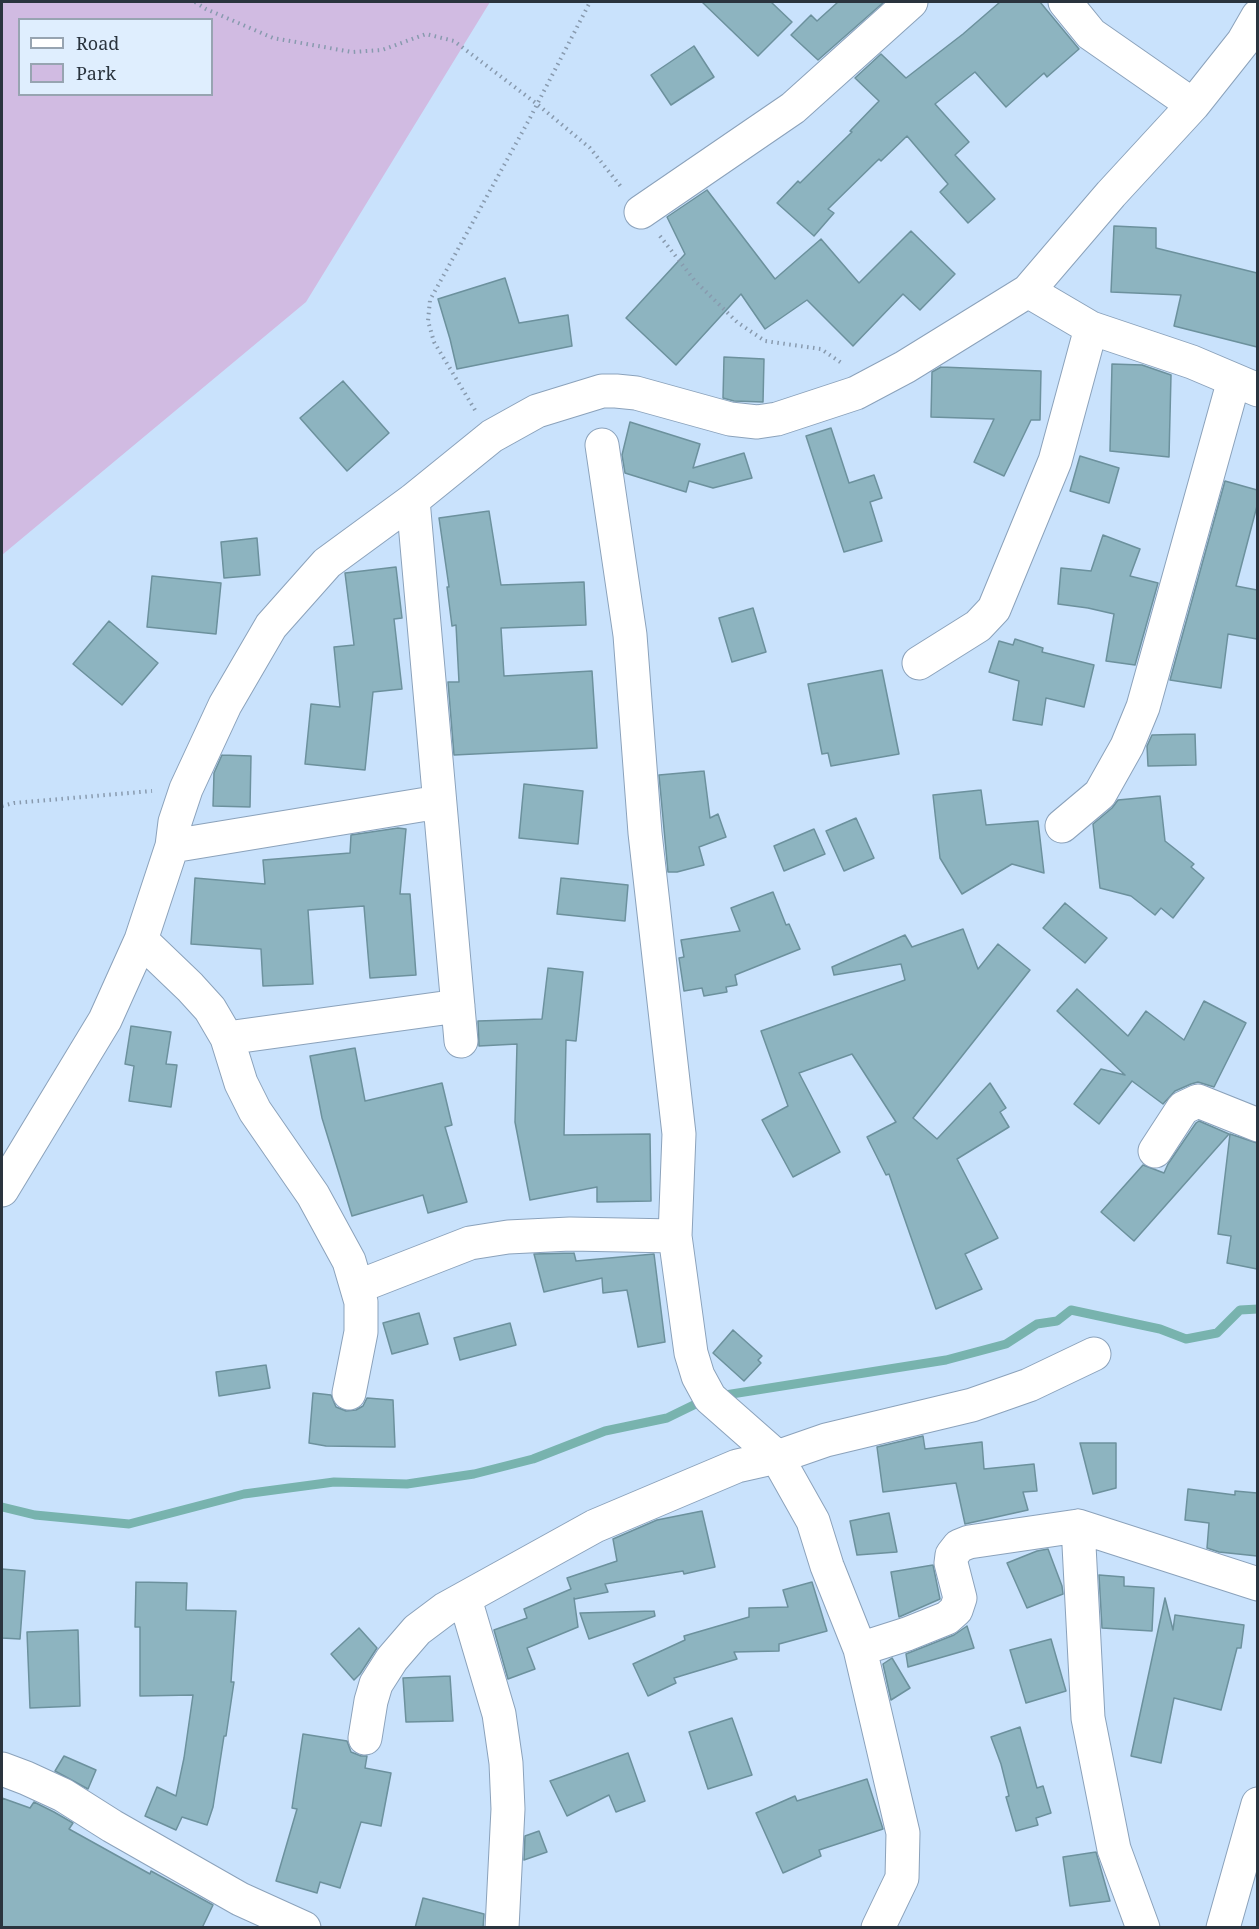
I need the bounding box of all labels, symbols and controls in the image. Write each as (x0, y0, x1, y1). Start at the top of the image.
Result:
legend (18, 18, 213, 96)
text: Road (76, 31, 119, 55)
text: Park (76, 61, 116, 85)

